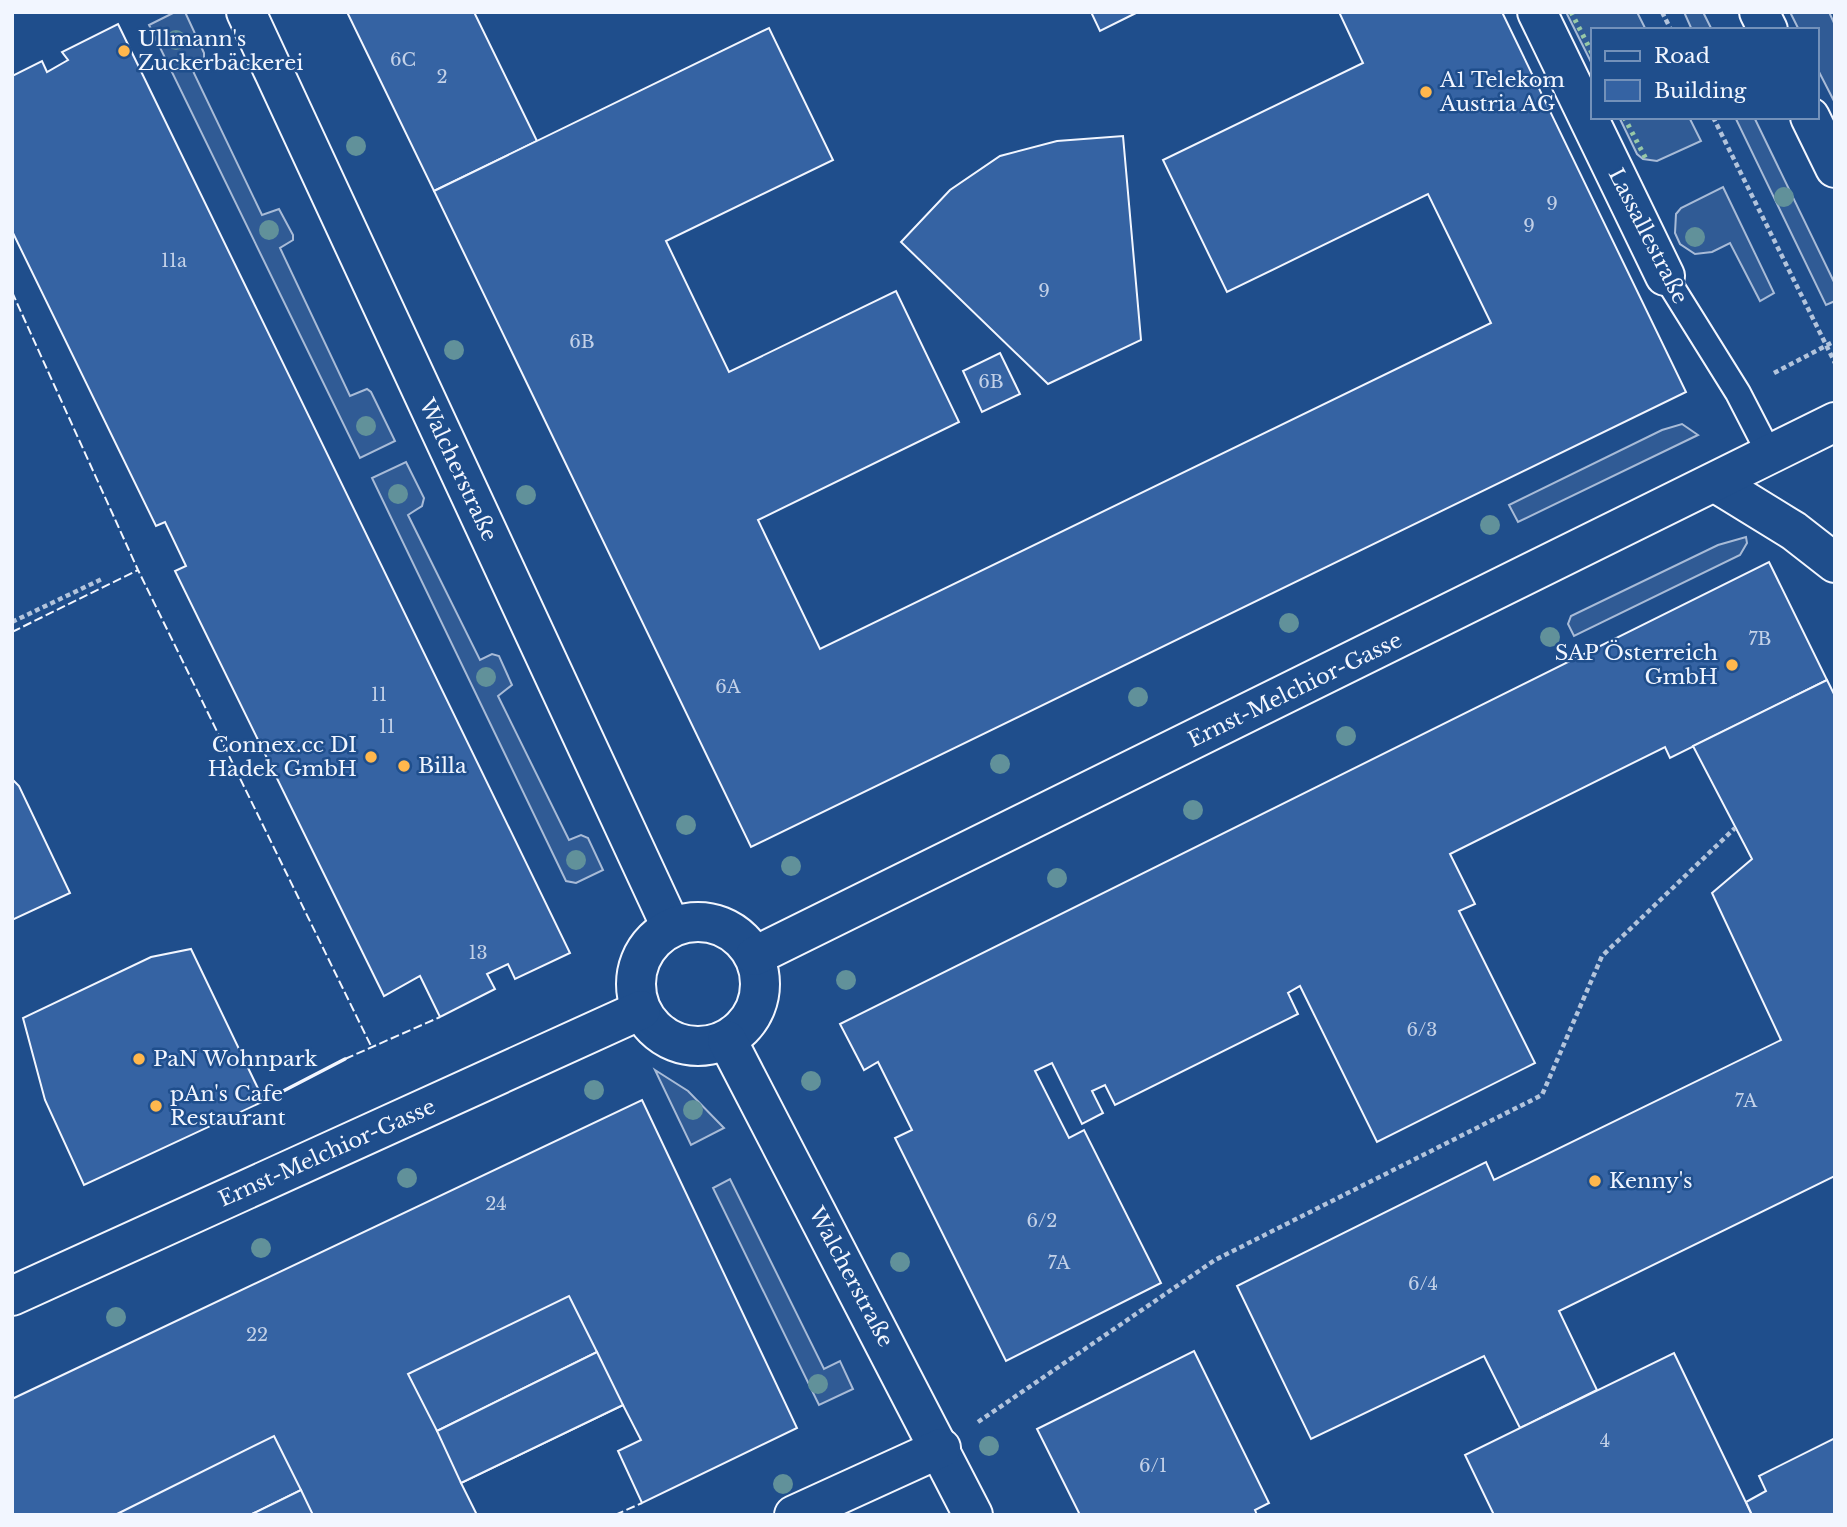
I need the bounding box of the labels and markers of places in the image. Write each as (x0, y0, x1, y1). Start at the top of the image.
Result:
place label: Ullmann's Zuckerbäckerei (138, 26, 303, 76)
marker: Ullmann's Zuckerbäckerei (116, 43, 132, 59)
place label: A1 Telekom Austria AG (1439, 67, 1565, 117)
marker: A1 Telekom Austria AG (1418, 84, 1434, 100)
place label: SAP Österreich GmbH (1555, 640, 1718, 690)
marker: SAP Österreich GmbH (1724, 657, 1740, 673)
place label: Connex.cc DI Hadek GmbH (208, 732, 357, 782)
marker: Connex.cc DI Hadek GmbH (363, 749, 379, 765)
place label: Billa (418, 753, 467, 779)
marker: Billa (396, 758, 412, 774)
place label: PaN Wohnpark (153, 1046, 318, 1072)
marker: PaN Wohnpark (131, 1051, 147, 1067)
place label: pAn's Cafe Restaurant (170, 1081, 286, 1131)
marker: pAn's Cafe Restaurant (148, 1098, 164, 1114)
place label: Kenny's (1609, 1168, 1693, 1194)
marker: Kenny's (1587, 1173, 1603, 1189)

